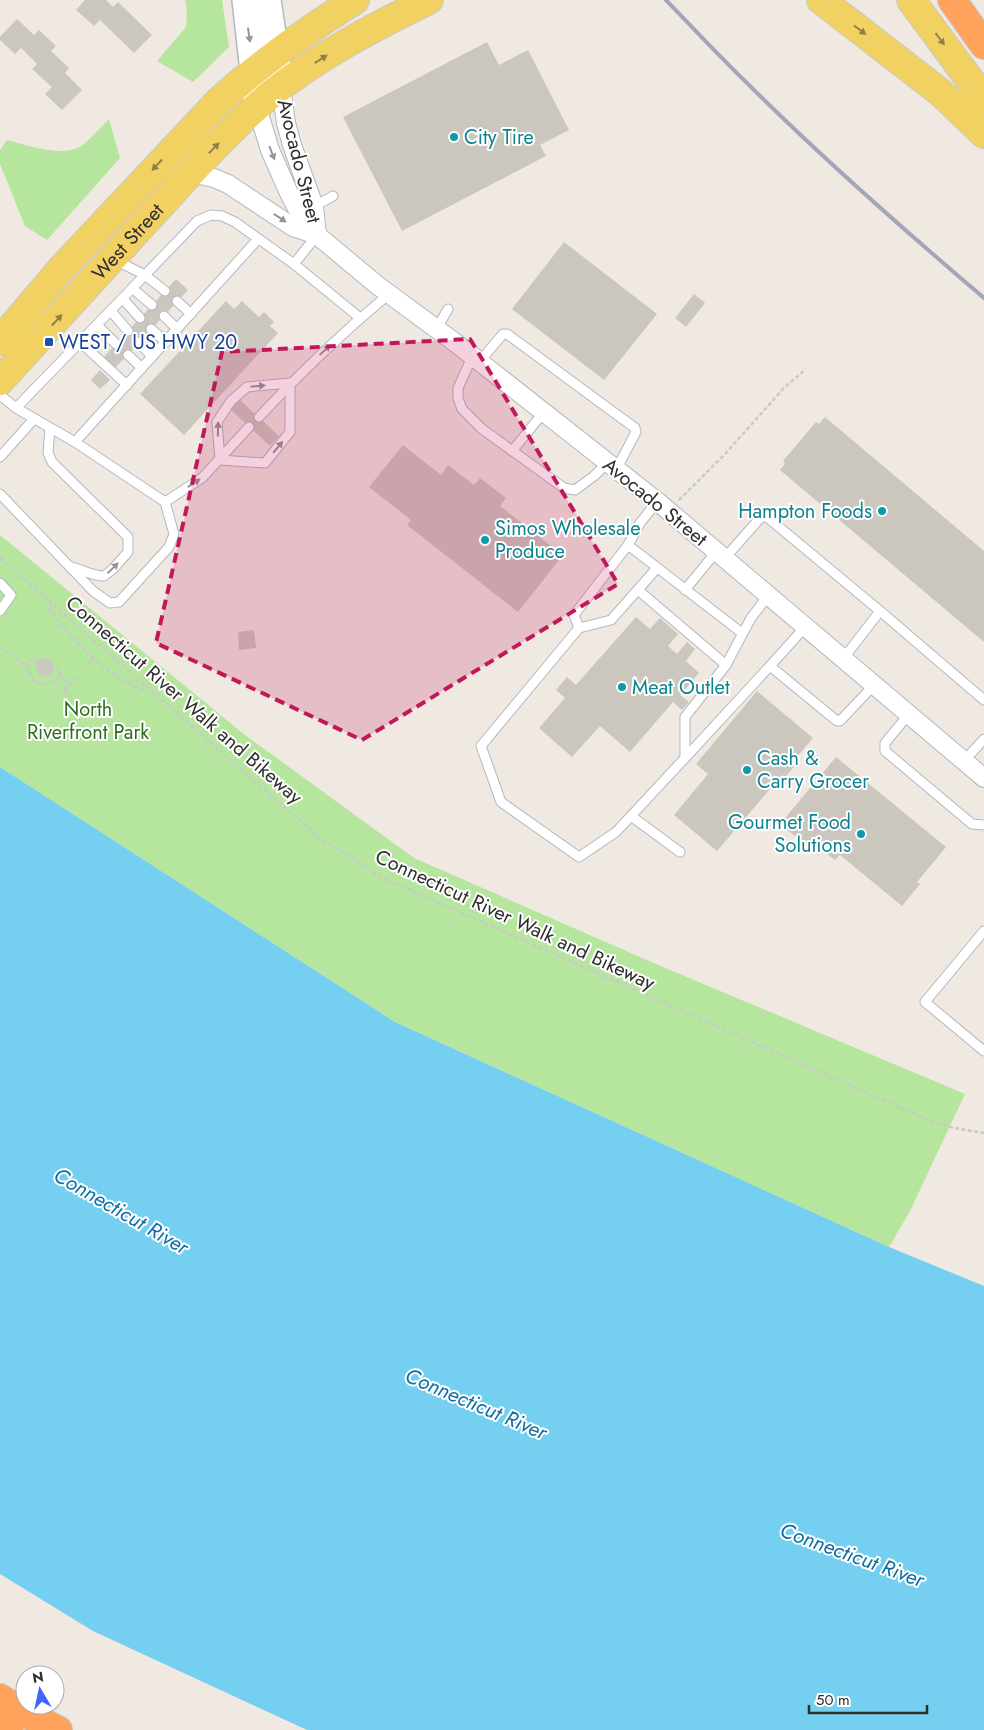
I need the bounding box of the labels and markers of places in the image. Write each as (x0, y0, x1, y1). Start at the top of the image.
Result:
place label: City Tire (464, 123, 534, 152)
marker: City Tire (448, 131, 460, 143)
place label: WEST / US HWY 20 (59, 328, 237, 357)
marker: WEST / US HWY 20 (43, 336, 55, 348)
place label: Hampton Foods (738, 497, 872, 526)
marker: Hampton Foods (876, 505, 888, 517)
place label: Simos Wholesale Produce (495, 514, 640, 566)
marker: Simos Wholesale Produce (479, 534, 491, 546)
place label: Meat Outlet (632, 673, 730, 702)
marker: Meat Outlet (616, 681, 628, 693)
place label: Cash & Carry Grocer (757, 744, 869, 796)
marker: Cash & Carry Grocer (741, 764, 753, 776)
place label: Gourmet Food Solutions (728, 808, 851, 860)
marker: Gourmet Food Solutions (855, 828, 867, 840)

